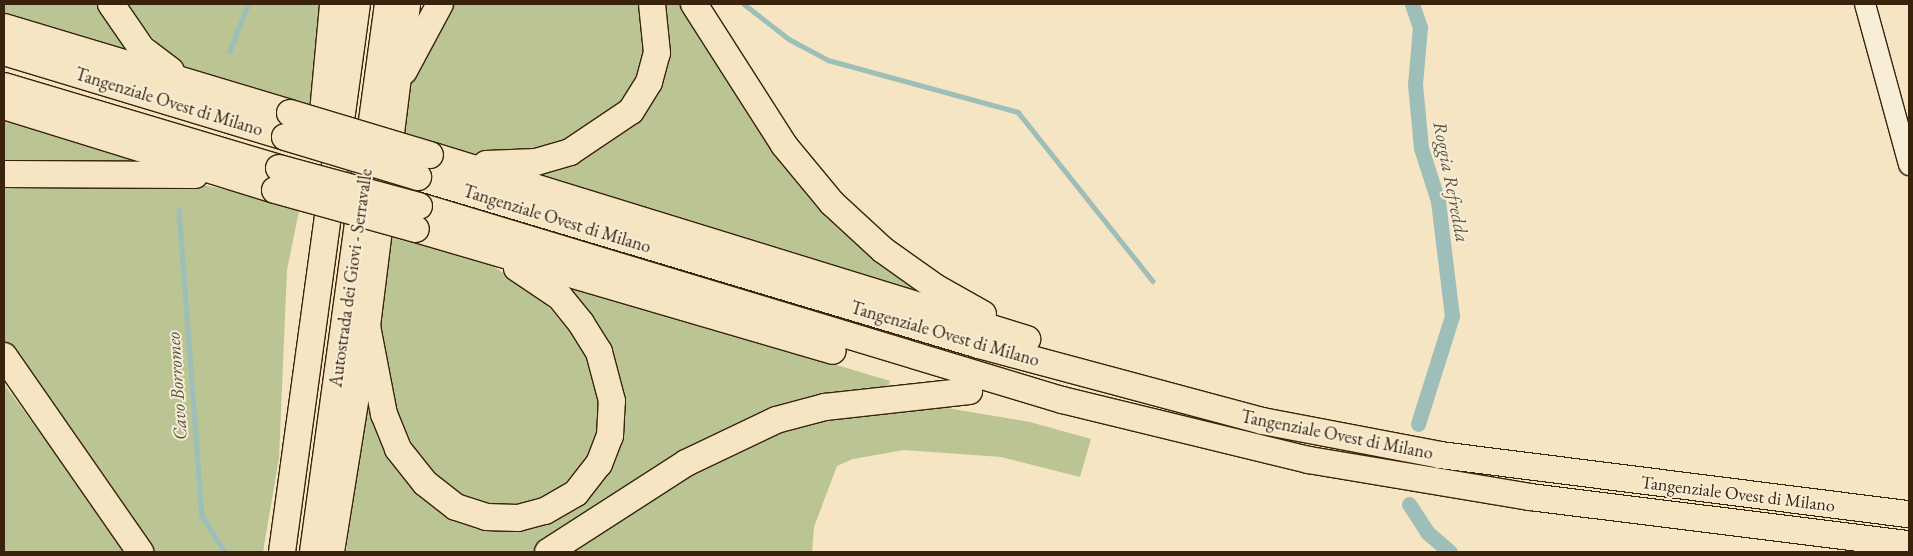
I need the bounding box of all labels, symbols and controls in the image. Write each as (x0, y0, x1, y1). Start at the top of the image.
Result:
street label: Tangenziale Ovest di Milano (72, 63, 266, 141)
water label: Roggia Refredda (1428, 119, 1474, 245)
street label: Autostrada dei Giovi - Serravalle (325, 167, 377, 389)
street label: Tangenziale Ovest di Milano (460, 180, 654, 258)
street label: Tangenziale Ovest di Milano (848, 297, 1042, 371)
water label: Cavo Borromeo (162, 331, 192, 441)
street label: Tangenziale Ovest di Milano (1239, 406, 1435, 464)
street label: Tangenziale Ovest di Milano (1640, 471, 1836, 517)

